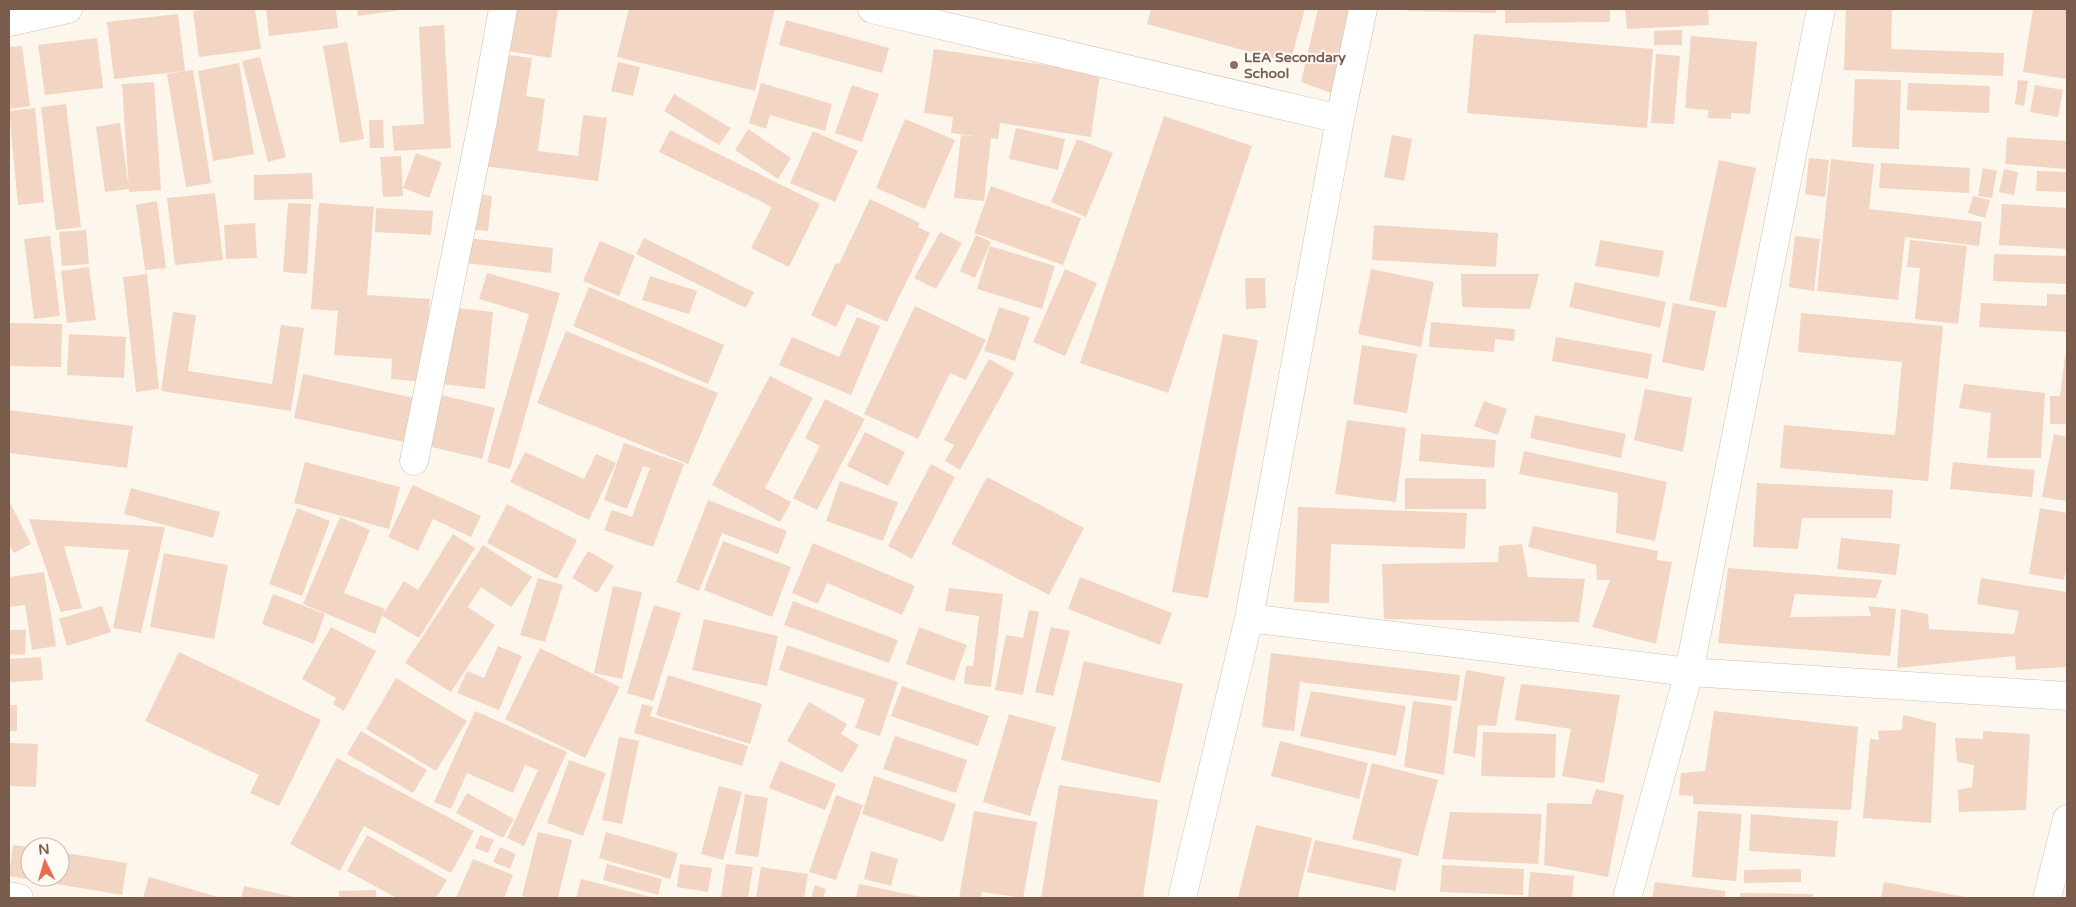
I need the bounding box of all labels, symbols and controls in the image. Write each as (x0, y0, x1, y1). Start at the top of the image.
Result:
place label: LEA Secondary School (1244, 49, 1346, 82)
marker: LEA Secondary School (1228, 59, 1240, 71)
north arrow (20, 837, 70, 887)
text: N (38, 841, 50, 859)

